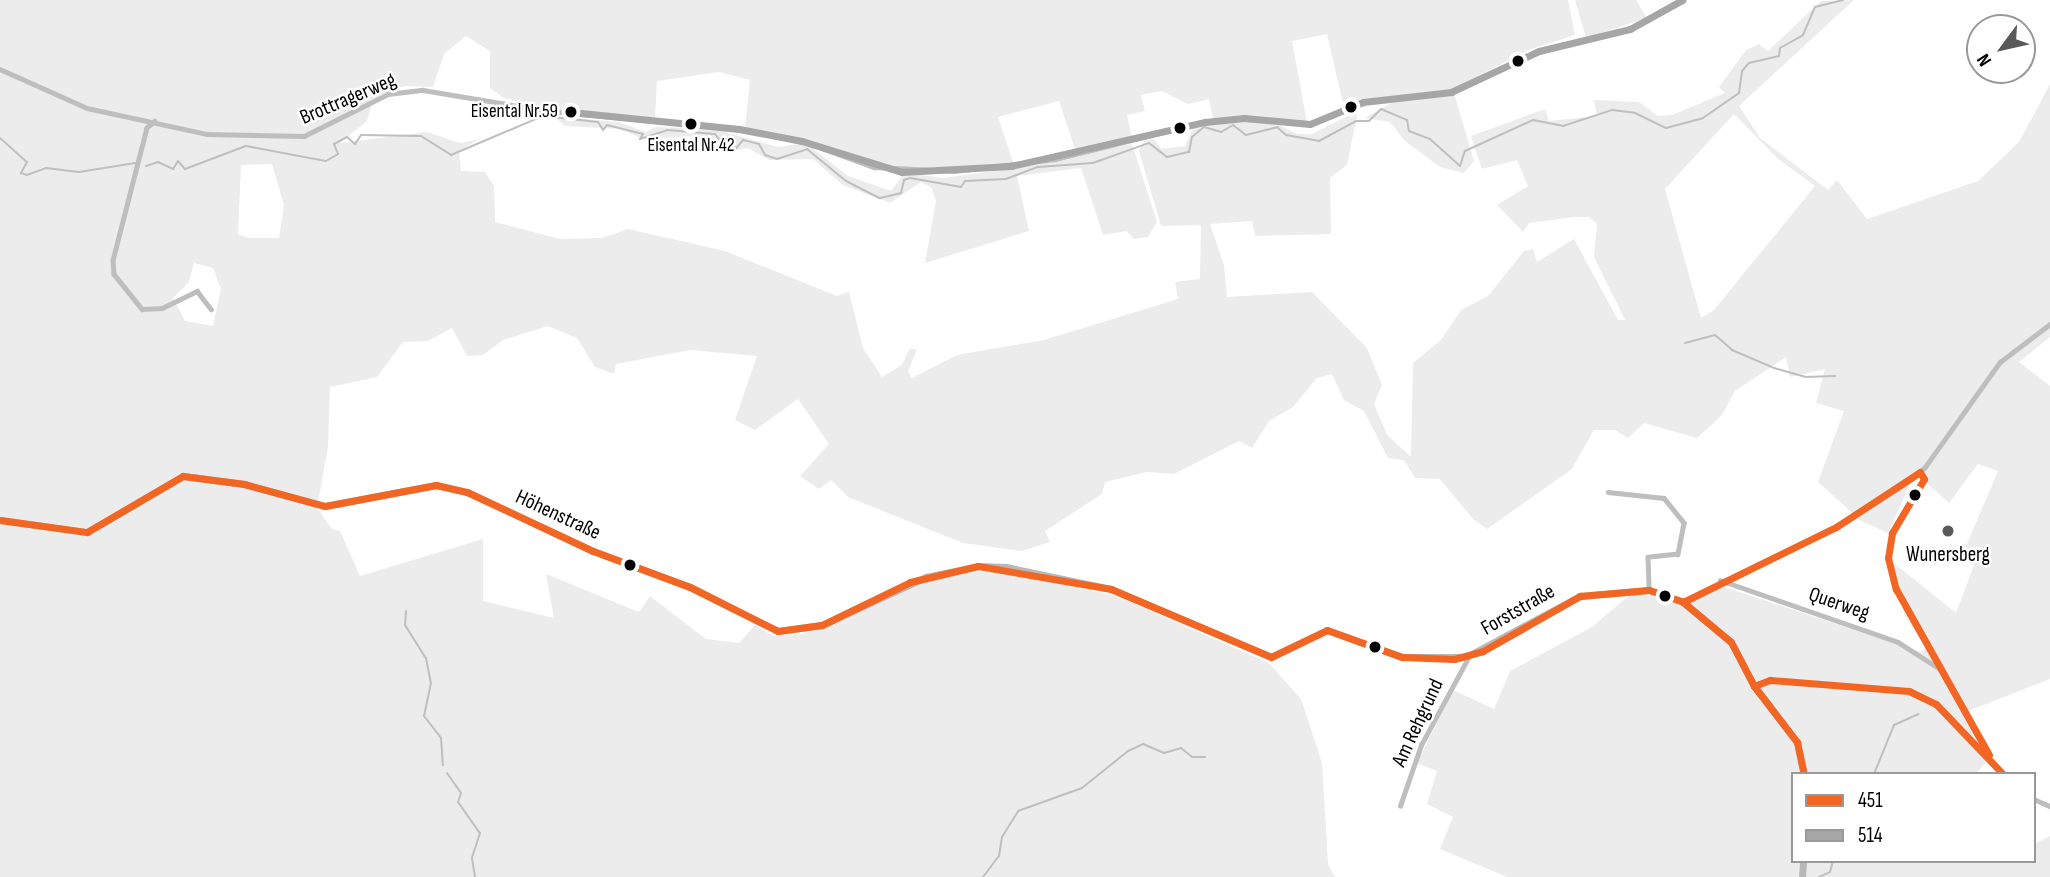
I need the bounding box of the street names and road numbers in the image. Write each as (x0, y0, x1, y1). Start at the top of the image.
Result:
street label: Brottragerweg (296, 67, 400, 131)
street label: Höhenstraße (512, 484, 604, 546)
street label: Forststraße (1477, 579, 1559, 641)
street label: Querweg (1805, 582, 1873, 626)
street label: Am Rehgrund (1387, 675, 1449, 771)

